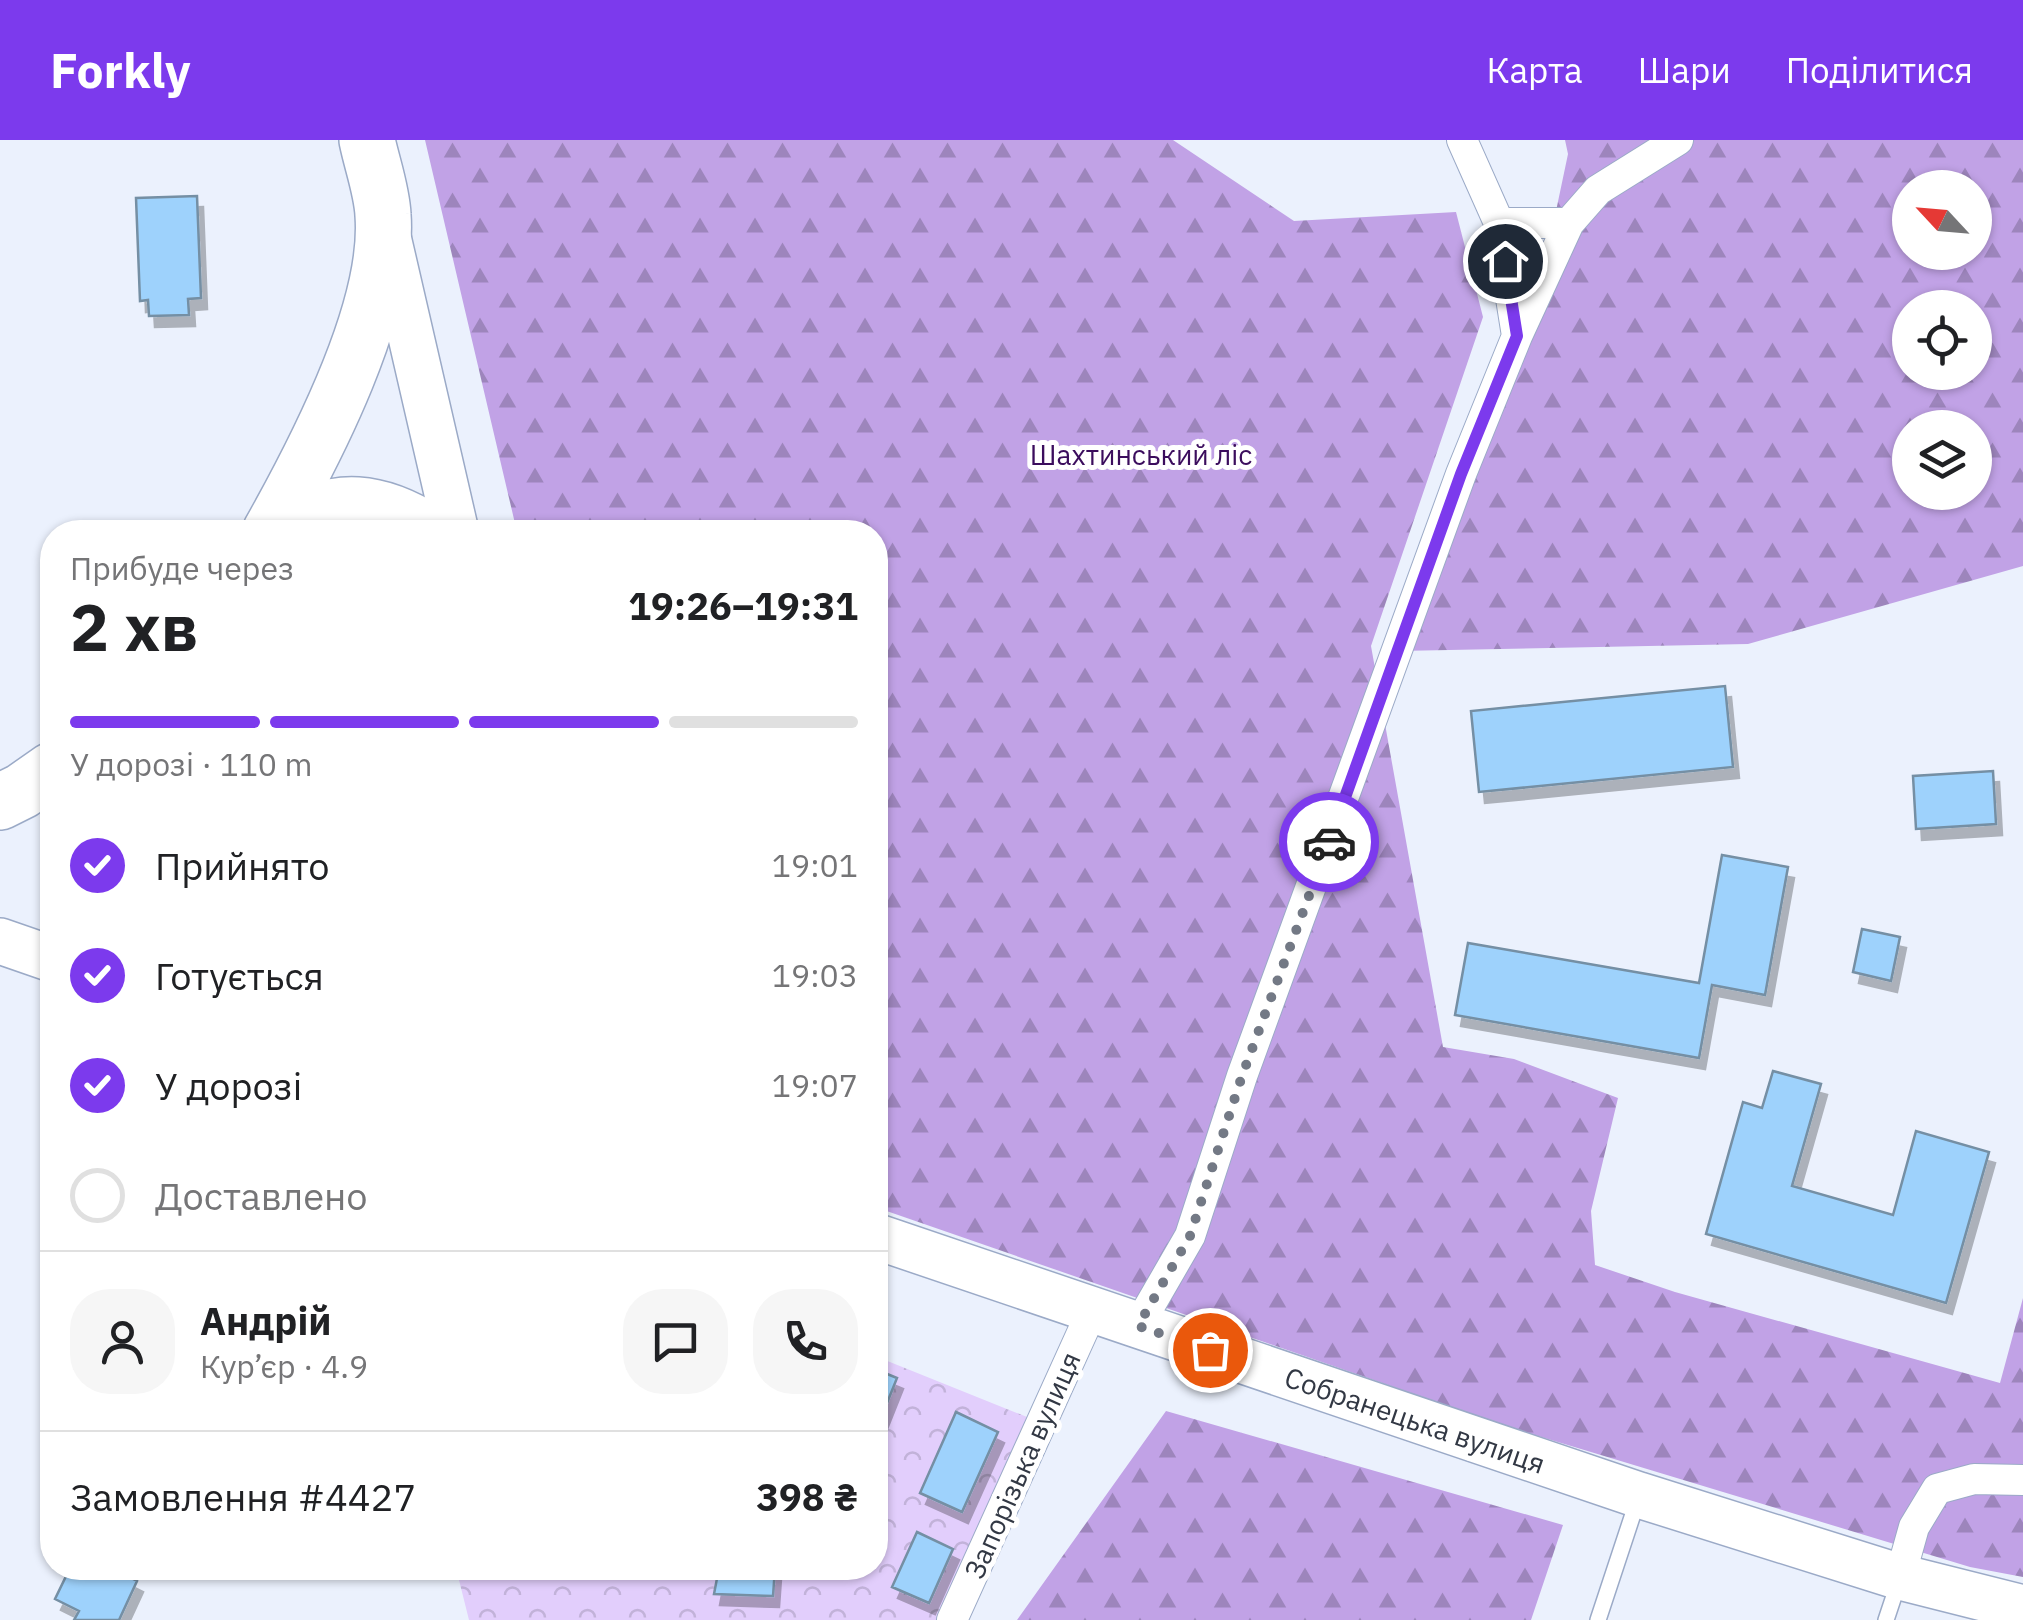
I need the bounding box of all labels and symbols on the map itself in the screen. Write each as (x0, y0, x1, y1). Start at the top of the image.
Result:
north arrow (1892, 170, 1992, 270)
pin (1463, 219, 1548, 304)
park label: Шахтинський ліс (1030, 436, 1252, 473)
courier (1279, 792, 1379, 892)
pin (1168, 1308, 1253, 1393)
street label: Запорізька вулиця (955, 1346, 1089, 1584)
street label: Собранецька вулиця (1280, 1358, 1550, 1482)

